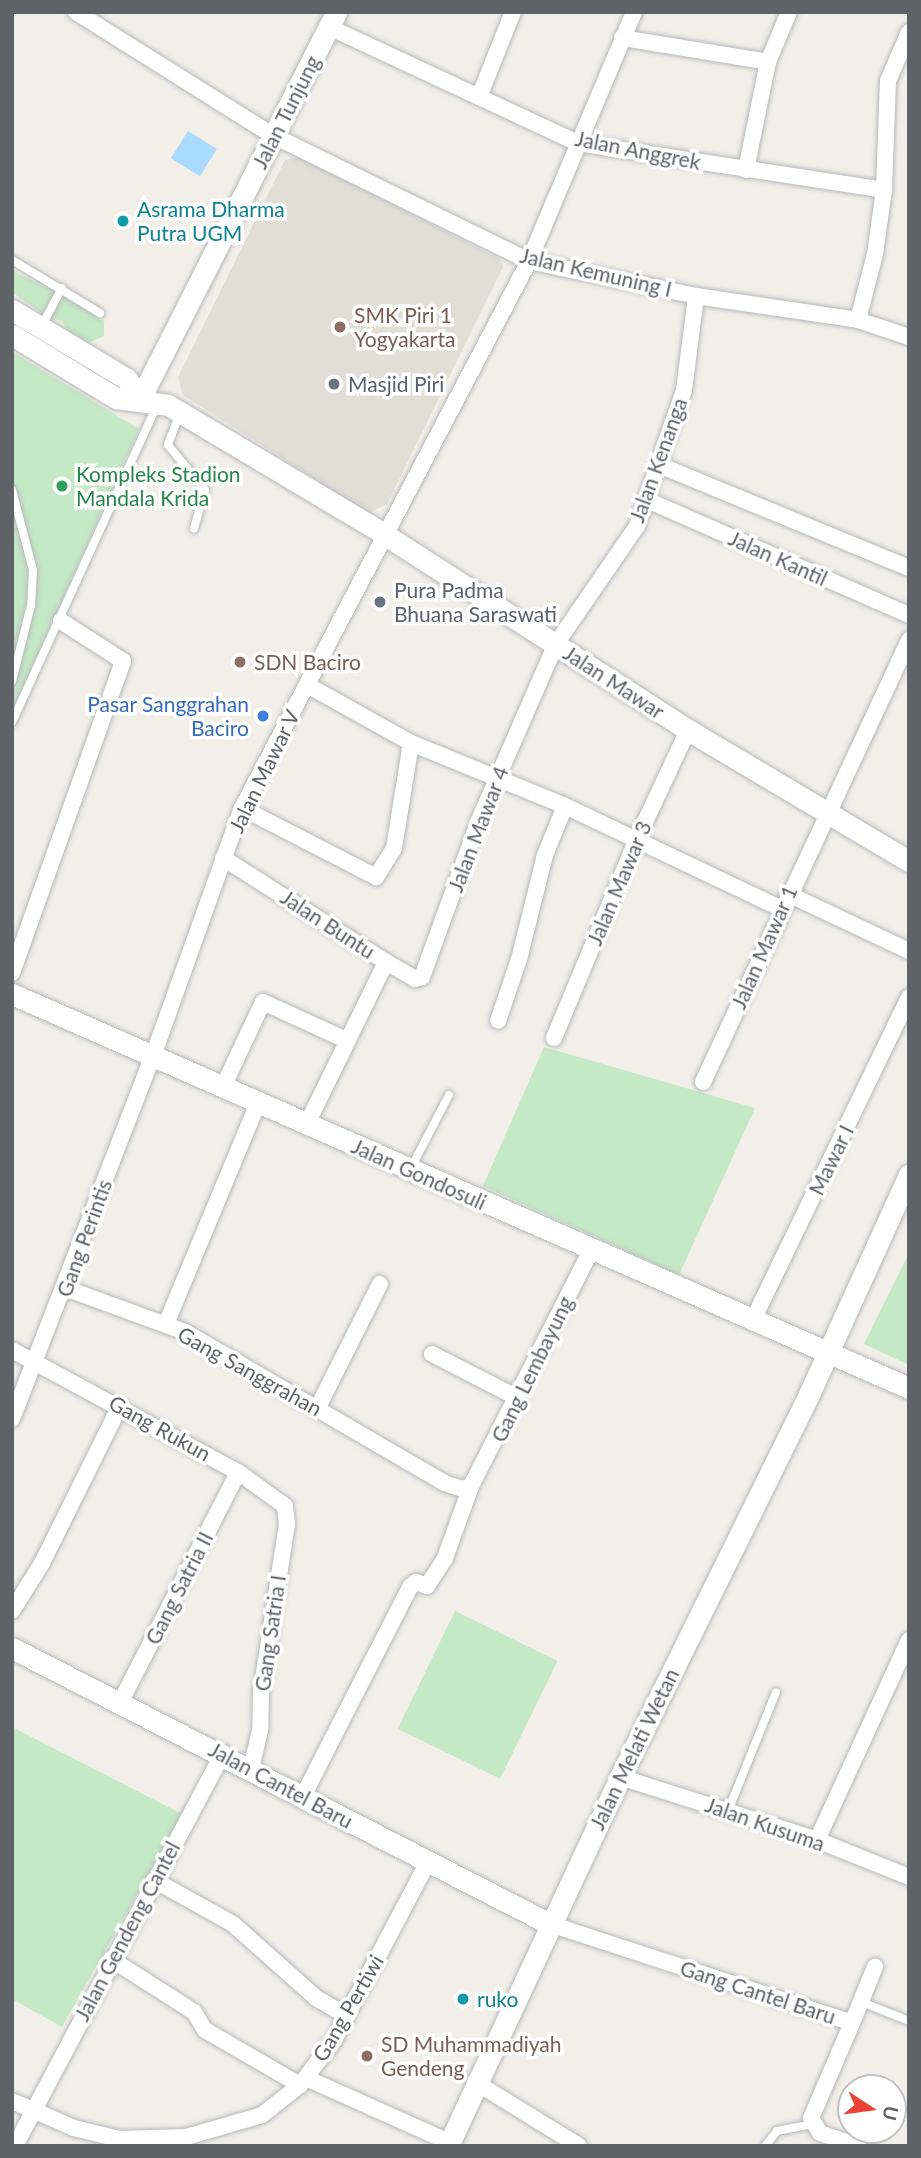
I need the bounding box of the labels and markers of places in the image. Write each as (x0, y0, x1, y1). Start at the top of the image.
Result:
place label: Asrama Dharma Putra UGM (137, 196, 285, 246)
marker: Asrama Dharma Putra UGM (115, 213, 131, 229)
place label: SMK Piri 1 Yogyakarta (354, 302, 455, 352)
marker: SMK Piri 1 Yogyakarta (332, 319, 348, 335)
place label: Masjid Piri (348, 371, 444, 397)
marker: Masjid Piri (326, 376, 342, 392)
place label: Kompleks Stadion Mandala Krida (76, 461, 241, 511)
marker: Kompleks Stadion Mandala Krida (54, 478, 70, 494)
place label: Pura Padma Bhuana Saraswati (394, 577, 557, 627)
marker: Pura Padma Bhuana Saraswati (372, 594, 388, 610)
place label: SDN Baciro (254, 649, 361, 675)
marker: SDN Baciro (232, 654, 248, 670)
place label: Pasar Sanggrahan Baciro (87, 691, 249, 741)
marker: Pasar Sanggrahan Baciro (255, 708, 271, 724)
place label: ruko (477, 1986, 518, 2012)
marker: ruko (455, 1991, 471, 2007)
place label: SD Muhammadiyah Gendeng (381, 2031, 561, 2081)
marker: SD Muhammadiyah Gendeng (359, 2048, 375, 2064)

